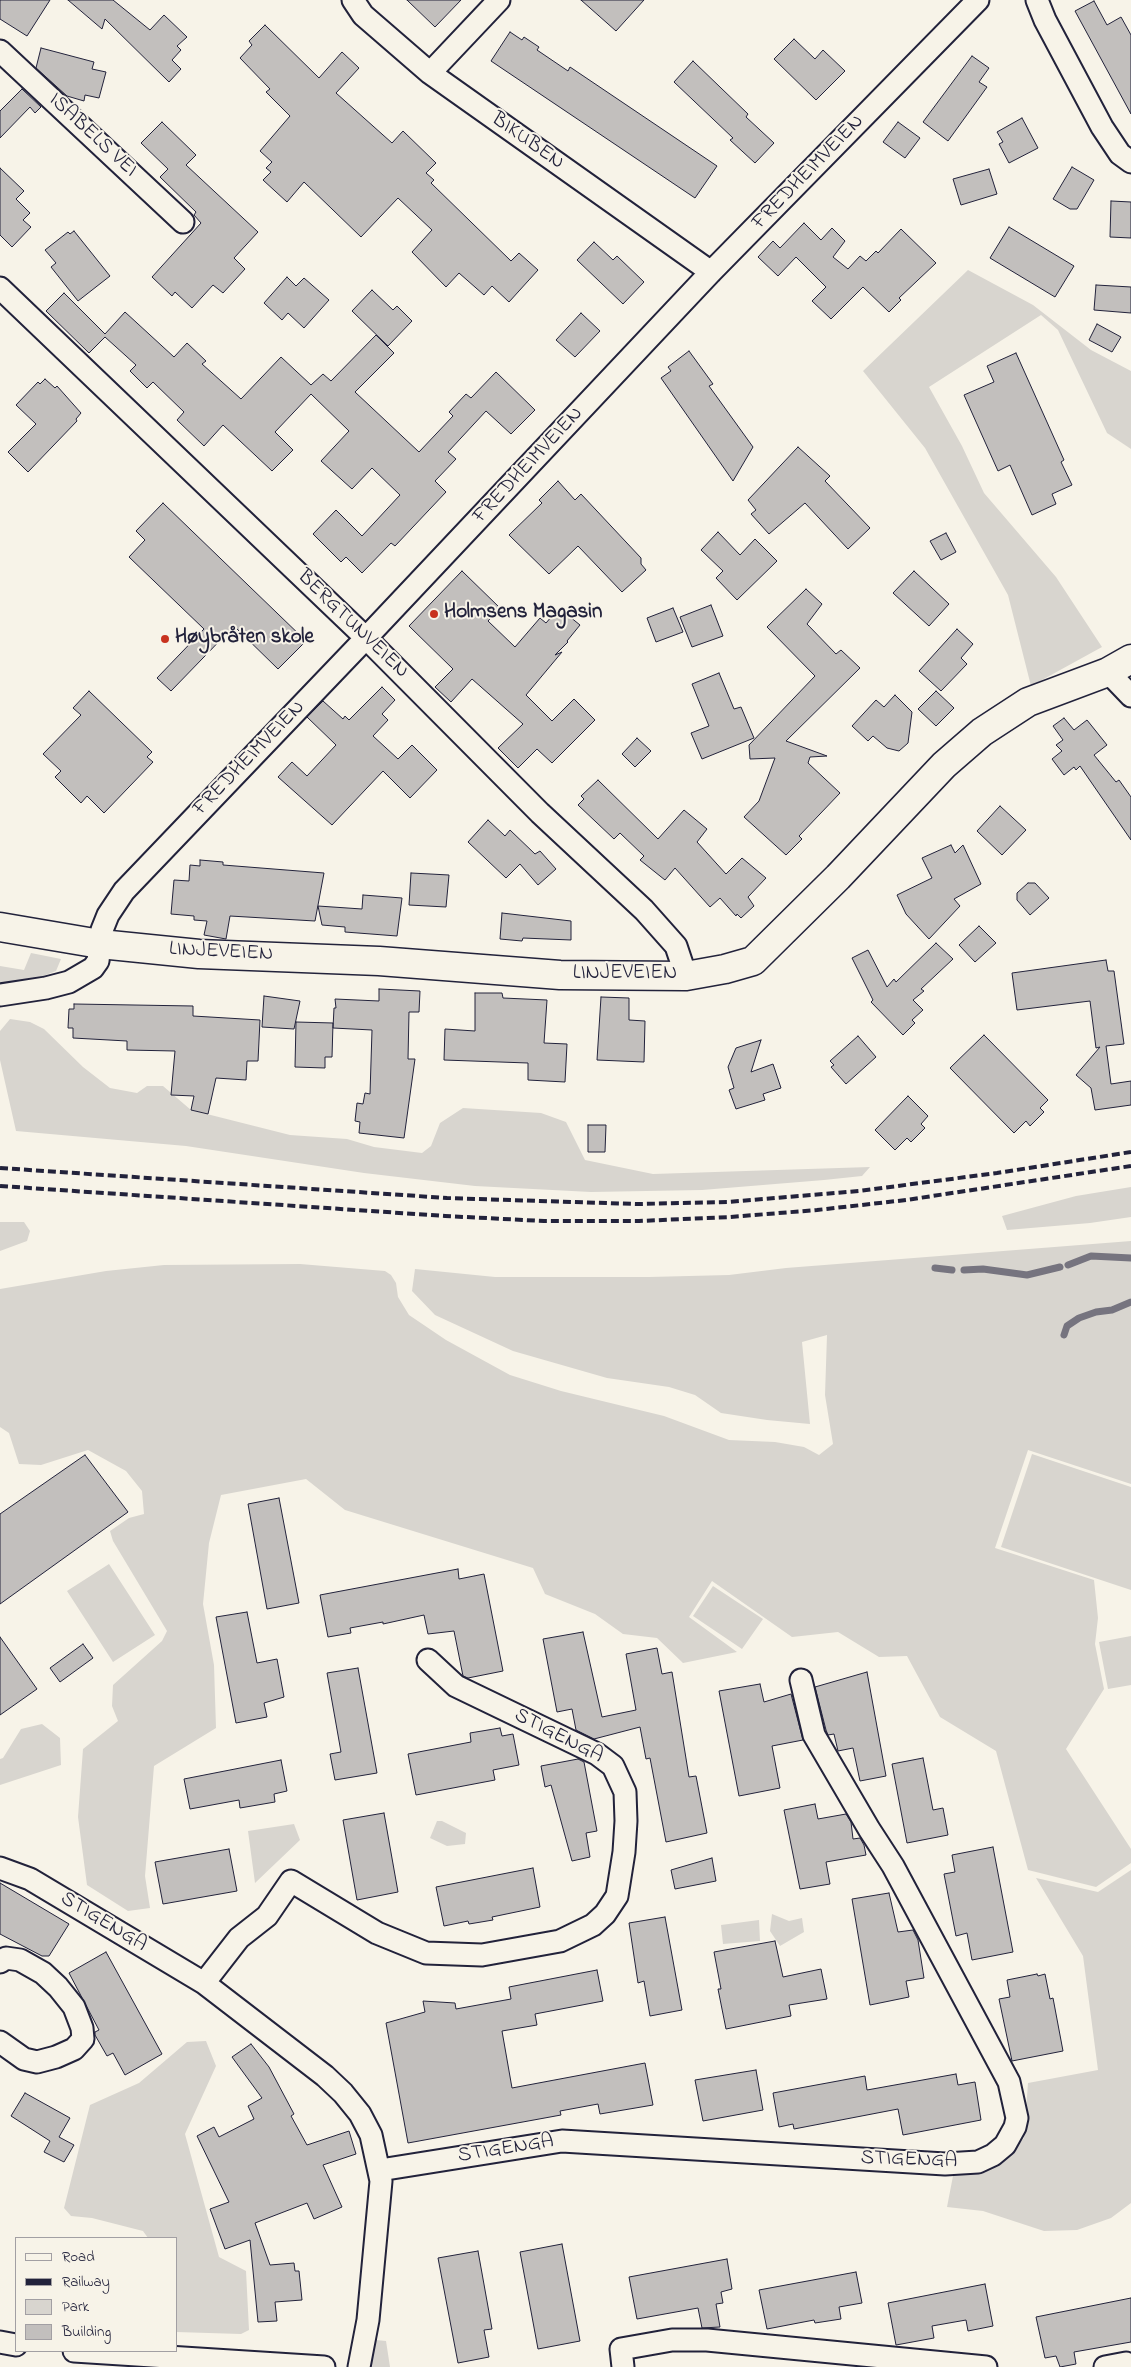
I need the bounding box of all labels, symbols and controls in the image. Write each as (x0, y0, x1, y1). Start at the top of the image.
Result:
street label: ISABELS VEI (42, 89, 142, 183)
street label: BIKUBEN (486, 108, 568, 176)
street label: FREDHEIMVEIEN (748, 110, 870, 236)
street label: FREDHEIMVEIEN (468, 402, 590, 530)
street label: BERGTUNVEIEN (291, 565, 413, 685)
place label: Holmsens Magasin (444, 601, 602, 627)
marker: Holmsens Magasin (428, 608, 440, 620)
place label: Høybråten skole (175, 626, 314, 652)
marker: Høybråten skole (159, 633, 171, 645)
street label: FREDHEIMVEIEN (189, 696, 311, 822)
street label: LINJEVEIEN (168, 938, 274, 968)
street label: LINJEVEIEN (573, 962, 677, 988)
street label: STIGENGA (509, 1704, 607, 1770)
street label: STIGENGA (55, 1887, 151, 1959)
street label: STIGENGA (456, 2130, 556, 2170)
street label: STIGENGA (860, 2147, 958, 2175)
legend (15, 2237, 178, 2352)
text: Road (62, 2246, 95, 2268)
text: Railway (62, 2271, 110, 2293)
text: Park (62, 2296, 89, 2318)
text: Building (62, 2321, 111, 2343)

